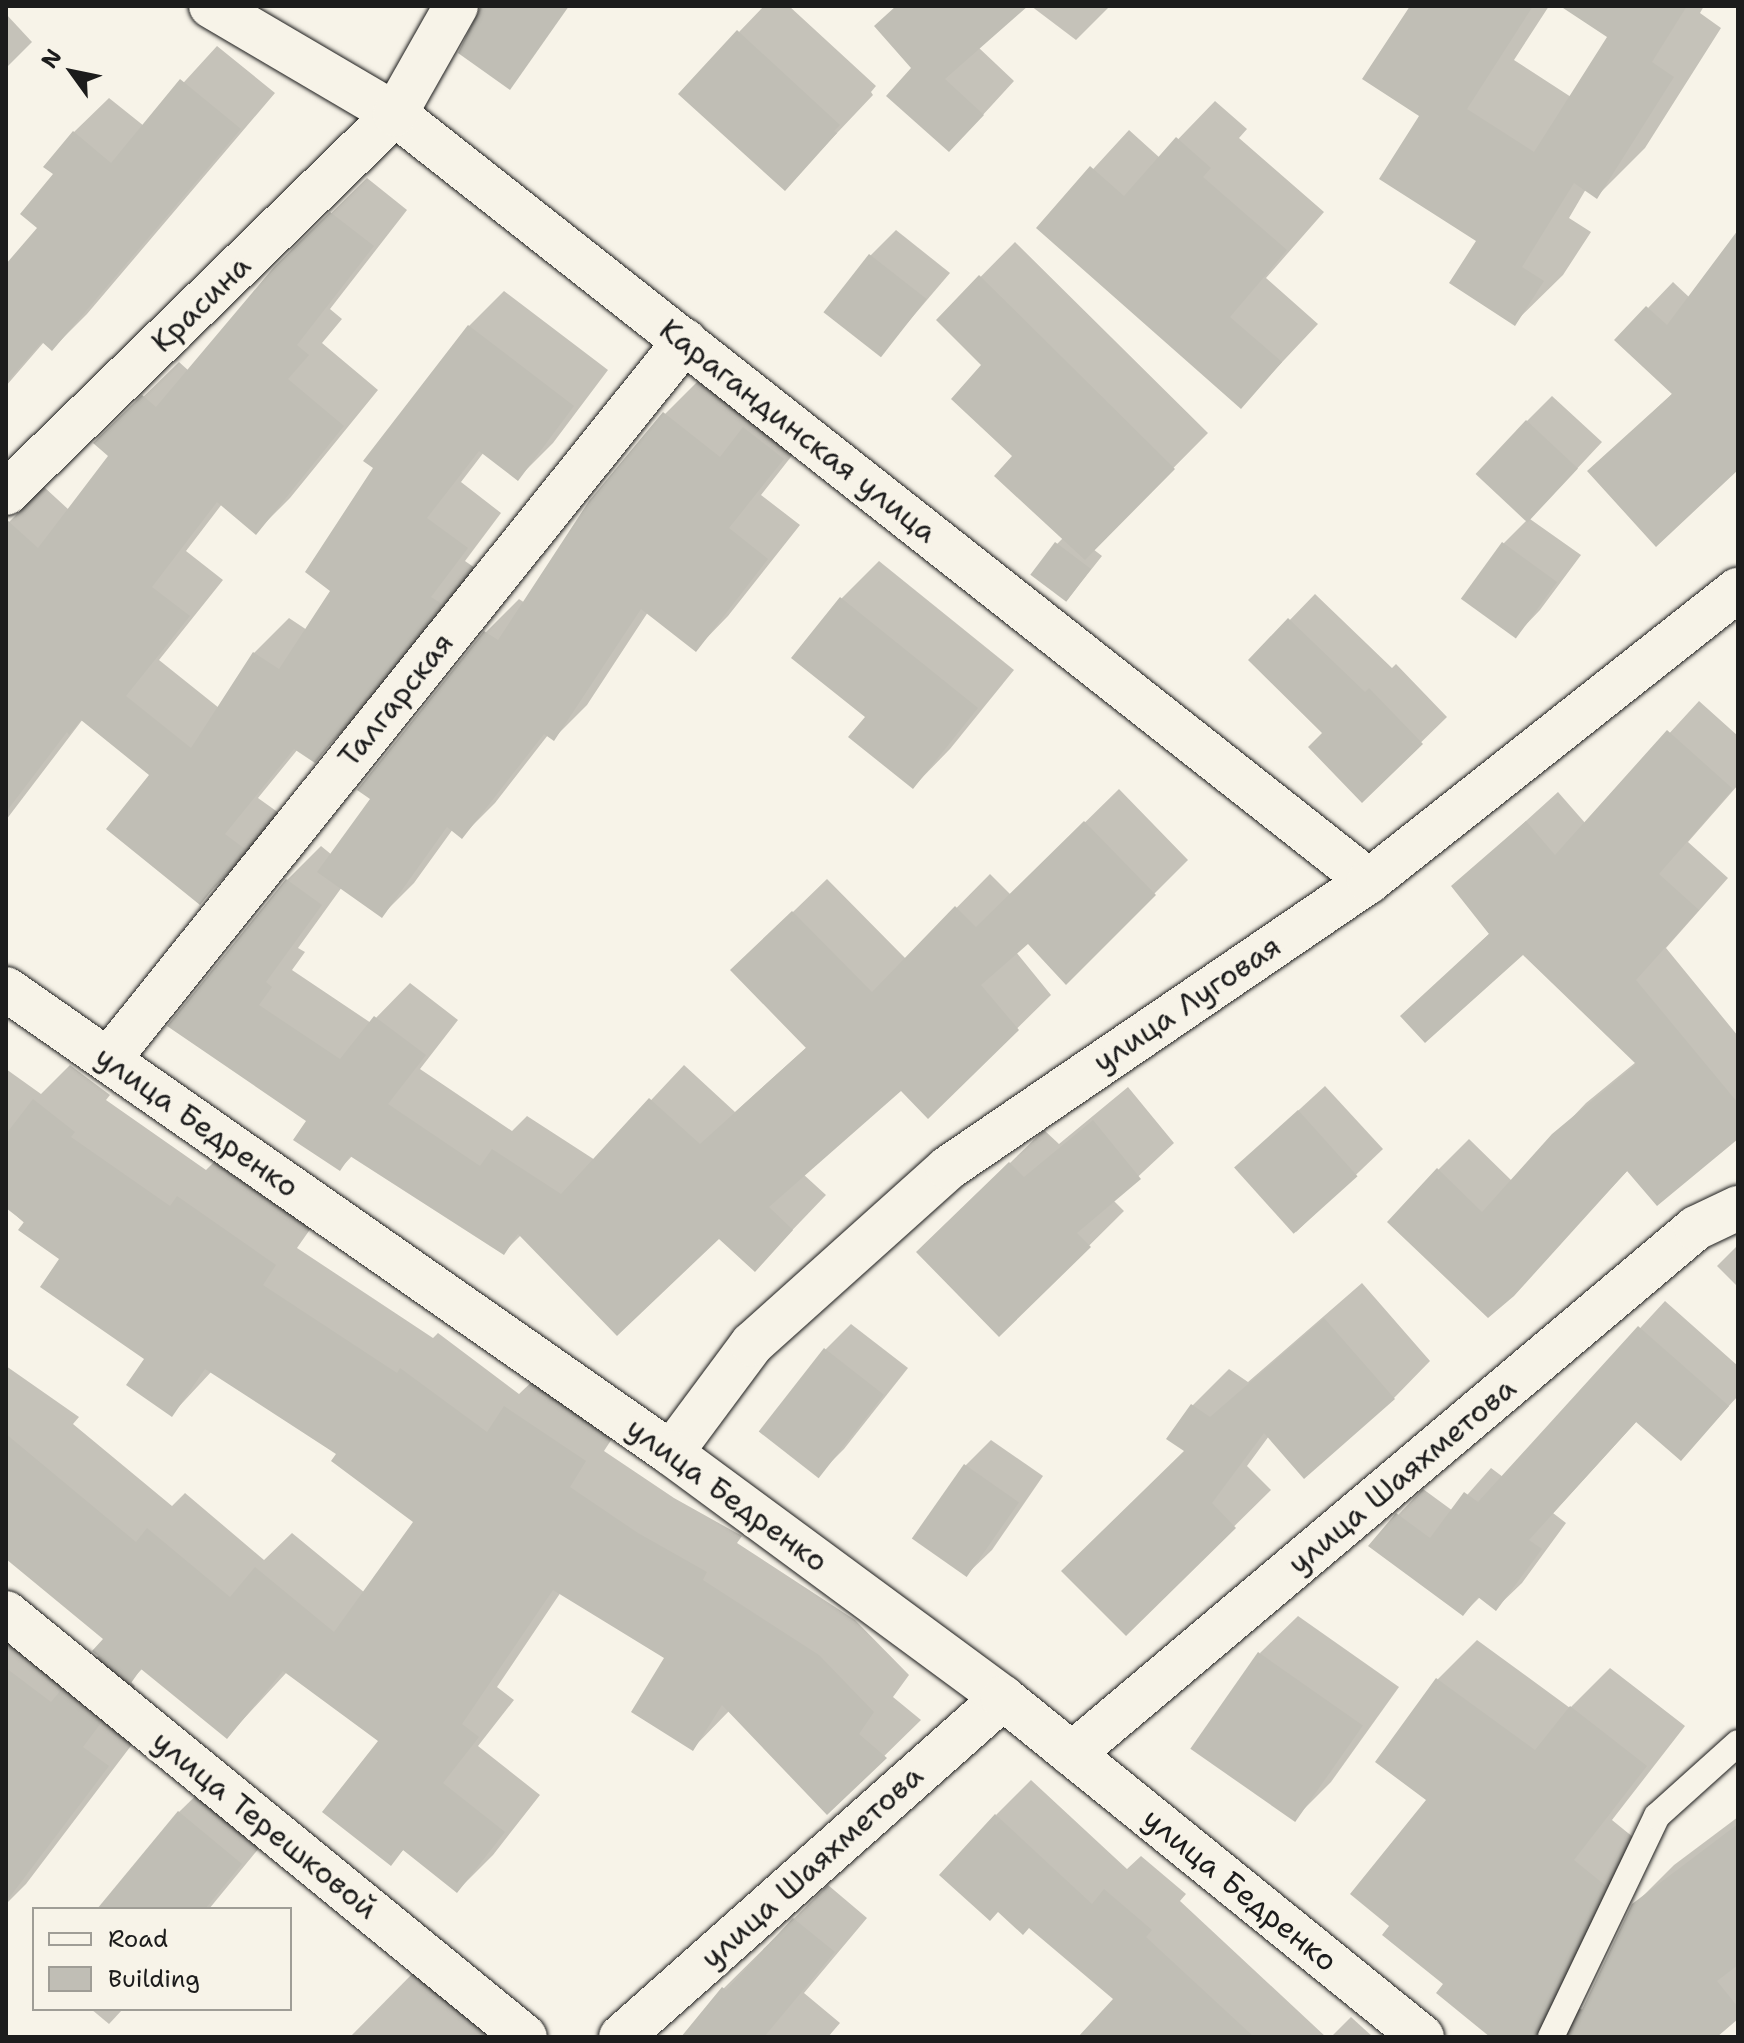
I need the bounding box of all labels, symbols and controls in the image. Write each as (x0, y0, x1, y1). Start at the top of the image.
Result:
north arrow (32, 32, 112, 112)
text: N (35, 43, 68, 74)
street label: Красина (144, 248, 258, 360)
street label: Карагандинская улица (652, 311, 944, 551)
street label: Талгарская (331, 625, 461, 775)
street label: улица Луговая (1086, 928, 1288, 1080)
street label: улица Бедренко (88, 1039, 306, 1205)
street label: улица Шаяхметова (1281, 1370, 1523, 1582)
street label: улица Бедренко (619, 1410, 835, 1580)
street label: улица Терешковой (145, 1723, 385, 1927)
street label: улица Шаяхметова (694, 1758, 930, 1976)
street label: улица Бедренко (1136, 1801, 1344, 1979)
legend (32, 1907, 292, 2011)
text: Road (108, 1923, 168, 1955)
text: Building (108, 1963, 200, 1995)

